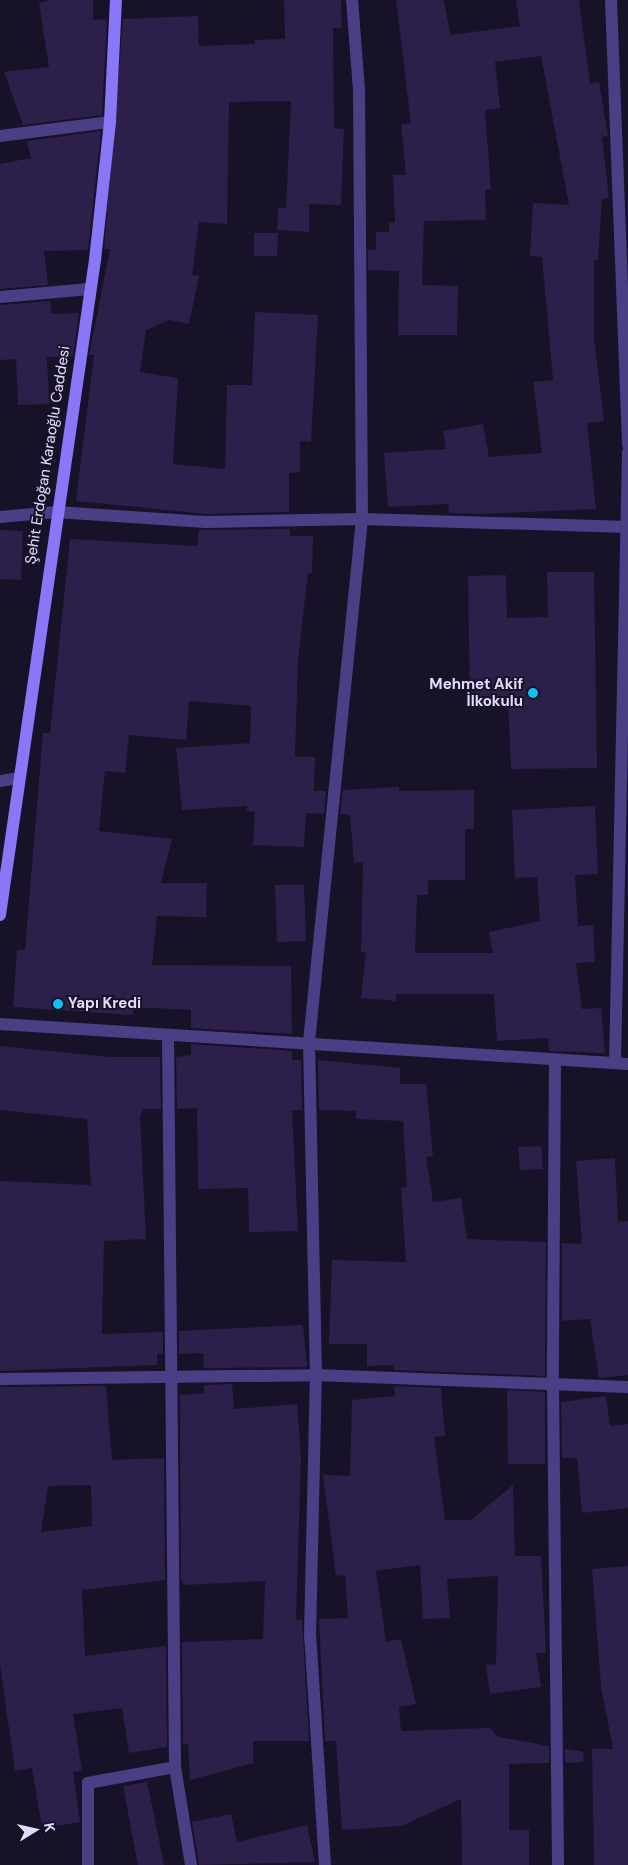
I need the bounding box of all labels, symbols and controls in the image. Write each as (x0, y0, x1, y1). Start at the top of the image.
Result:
street label: Şehit Erdoğan Karaoğlu Caddesi (22, 345, 74, 565)
place label: Mehmet Akif İlkokulu (429, 675, 523, 710)
marker: Mehmet Akif İlkokulu (527, 687, 539, 699)
place label: Yapı Kredi (68, 995, 141, 1013)
marker: Yapı Kredi (52, 998, 64, 1010)
north arrow (10, 1805, 60, 1855)
text: K (40, 1821, 59, 1833)

